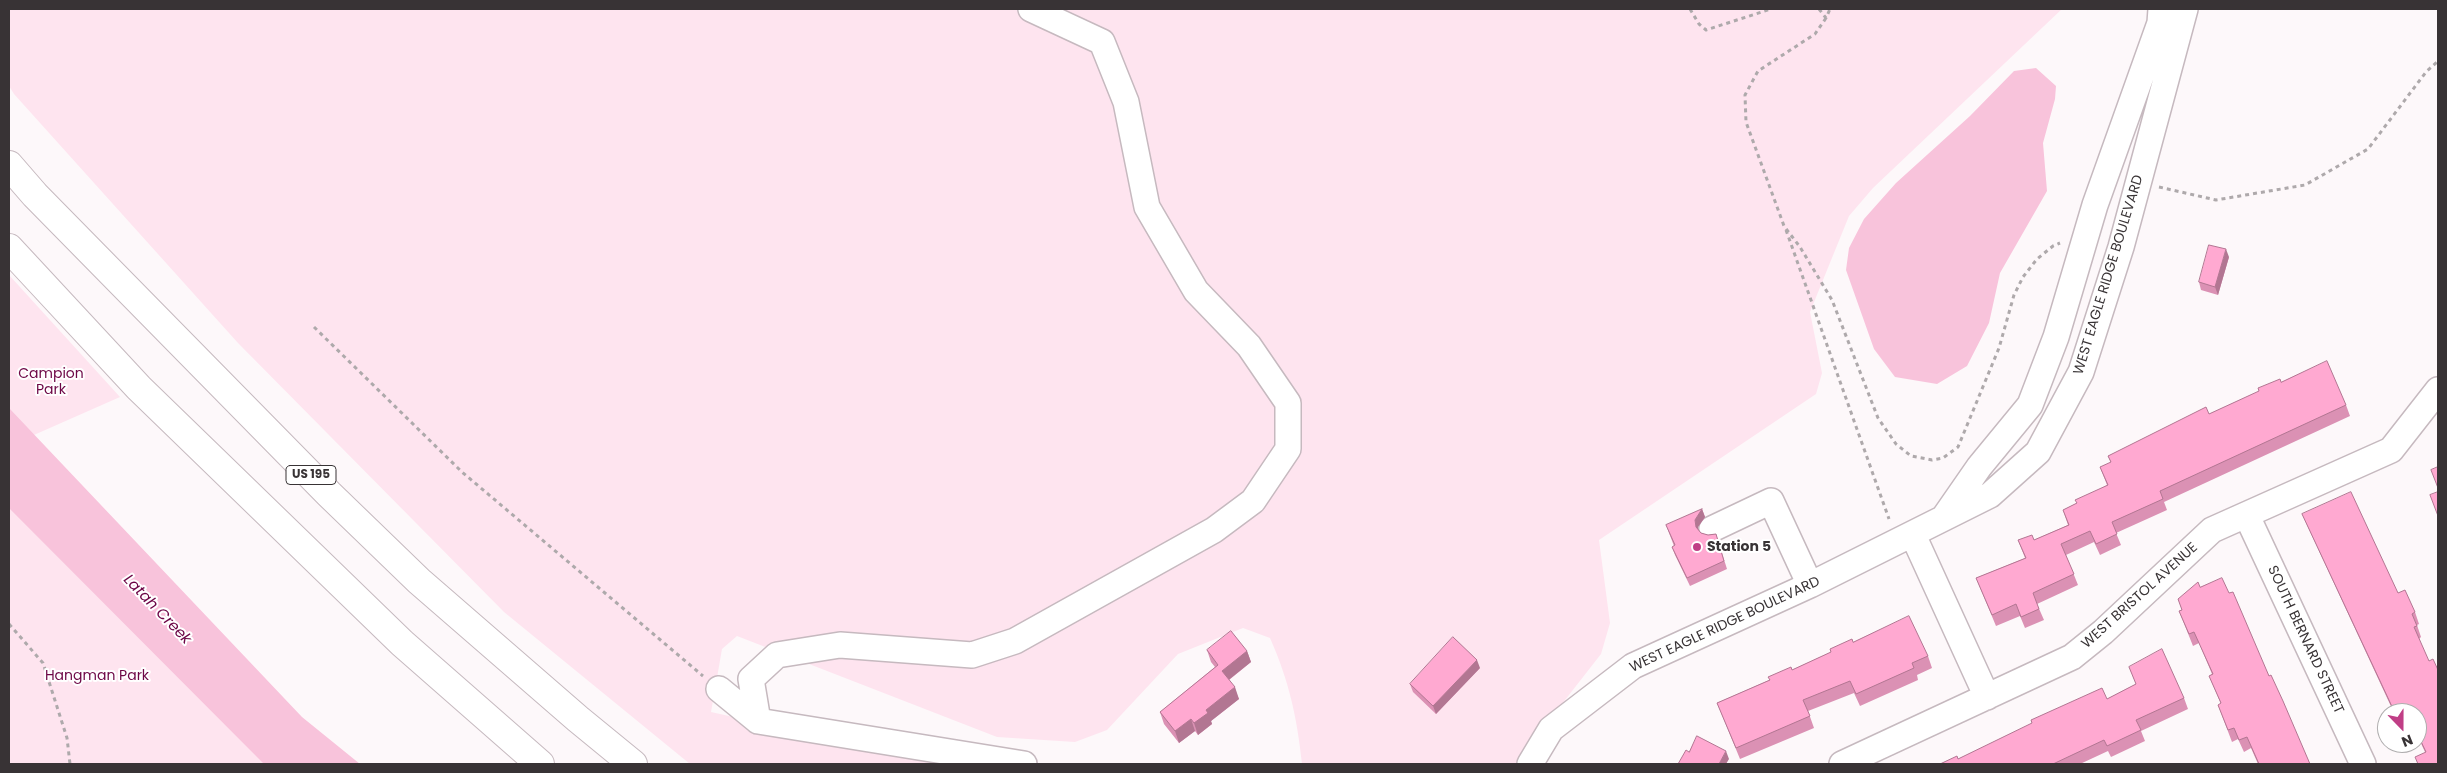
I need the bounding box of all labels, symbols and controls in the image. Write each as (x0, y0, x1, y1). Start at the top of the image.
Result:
street label: WEST EAGLE RIDGE BOULEVARD (2071, 173, 2147, 377)
park label: Campion Park (18, 366, 84, 398)
road number: US 195 (286, 466, 336, 484)
place label: Station 5 (1707, 539, 1771, 555)
street label: WEST BRISTOL AVENUE (2079, 540, 2201, 652)
marker: Station 5 (1691, 541, 1703, 553)
street label: SOUTH BERNARD STREET (2263, 563, 2347, 717)
water label: Latah Creek (119, 571, 195, 649)
street label: WEST EAGLE RIDGE BOULEVARD (1627, 573, 1823, 677)
park label: Hangman Park (45, 668, 149, 684)
north arrow (2377, 703, 2427, 753)
text: N (2399, 730, 2416, 752)

